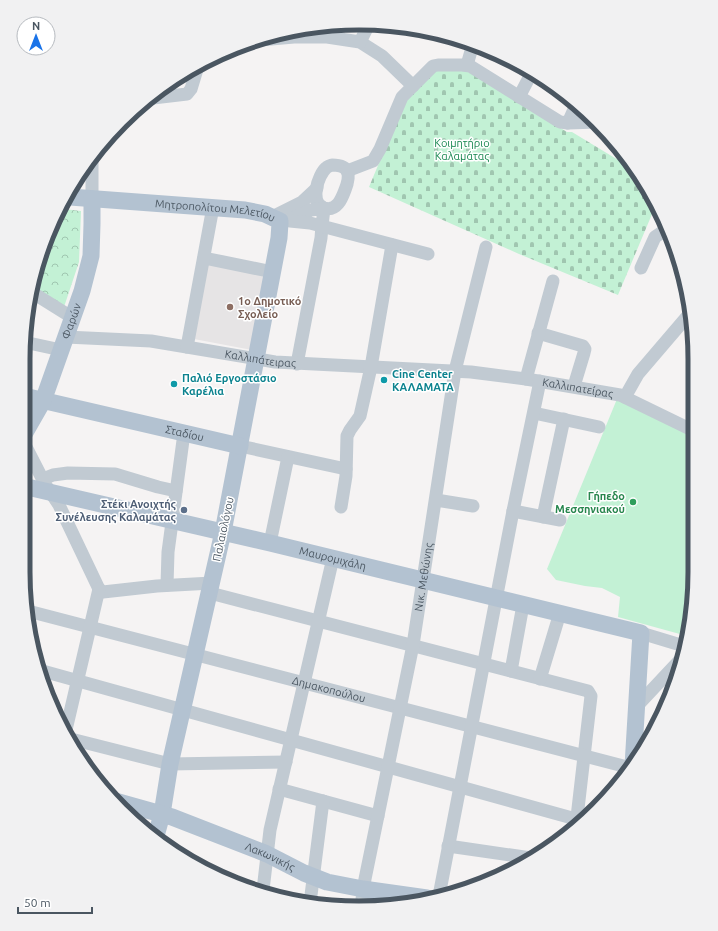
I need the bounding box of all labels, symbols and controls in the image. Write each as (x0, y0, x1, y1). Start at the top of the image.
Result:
north arrow (16, 16, 56, 56)
text: N (32, 20, 40, 32)
park label: Κοιμητήριο Καλαμάτας (434, 137, 490, 163)
street label: Μητροπολίτου Μελετίου (155, 197, 277, 224)
place label: 1o Δημοτικό Σχολείο (238, 295, 302, 320)
street label: Φαρών (59, 301, 83, 341)
marker: 1o Δημοτικό Σχολείο (225, 302, 235, 312)
street label: Καλλιπάτειρας (224, 348, 296, 370)
place label: Cine Center ΚΑΛΑΜΑΤΑ (392, 368, 454, 393)
place label: Παλιό Εργοστάσιο Καρέλια (182, 372, 277, 397)
marker: Cine Center ΚΑΛΑΜΑΤΑ (379, 375, 389, 385)
street label: Καλλιπατείρας (541, 376, 614, 401)
marker: Παλιό Εργοστάσιο Καρέλια (169, 379, 179, 389)
street label: Σταδίου (164, 423, 205, 443)
place label: Γήπεδο Μεσσηνιακού (555, 490, 625, 515)
street label: Παλαιολόγου (210, 496, 236, 562)
marker: Γήπεδο Μεσσηνιακού (628, 497, 638, 507)
place label: Στέκι Ανοιχτής Συνέλευσης Καλαμάτας (56, 498, 177, 524)
marker: Στέκι Ανοιχτής Συνέλευσης Καλαμάτας (179, 505, 189, 515)
street label: Νικ. Μεθώνης (412, 542, 436, 612)
street label: Μαυρομιχάλη (298, 544, 367, 572)
street label: Δημακοπούλου (291, 674, 367, 705)
street label: Λακωνικής (243, 840, 297, 874)
scale bar (18, 889, 92, 915)
text: 50 m (24, 896, 51, 909)

